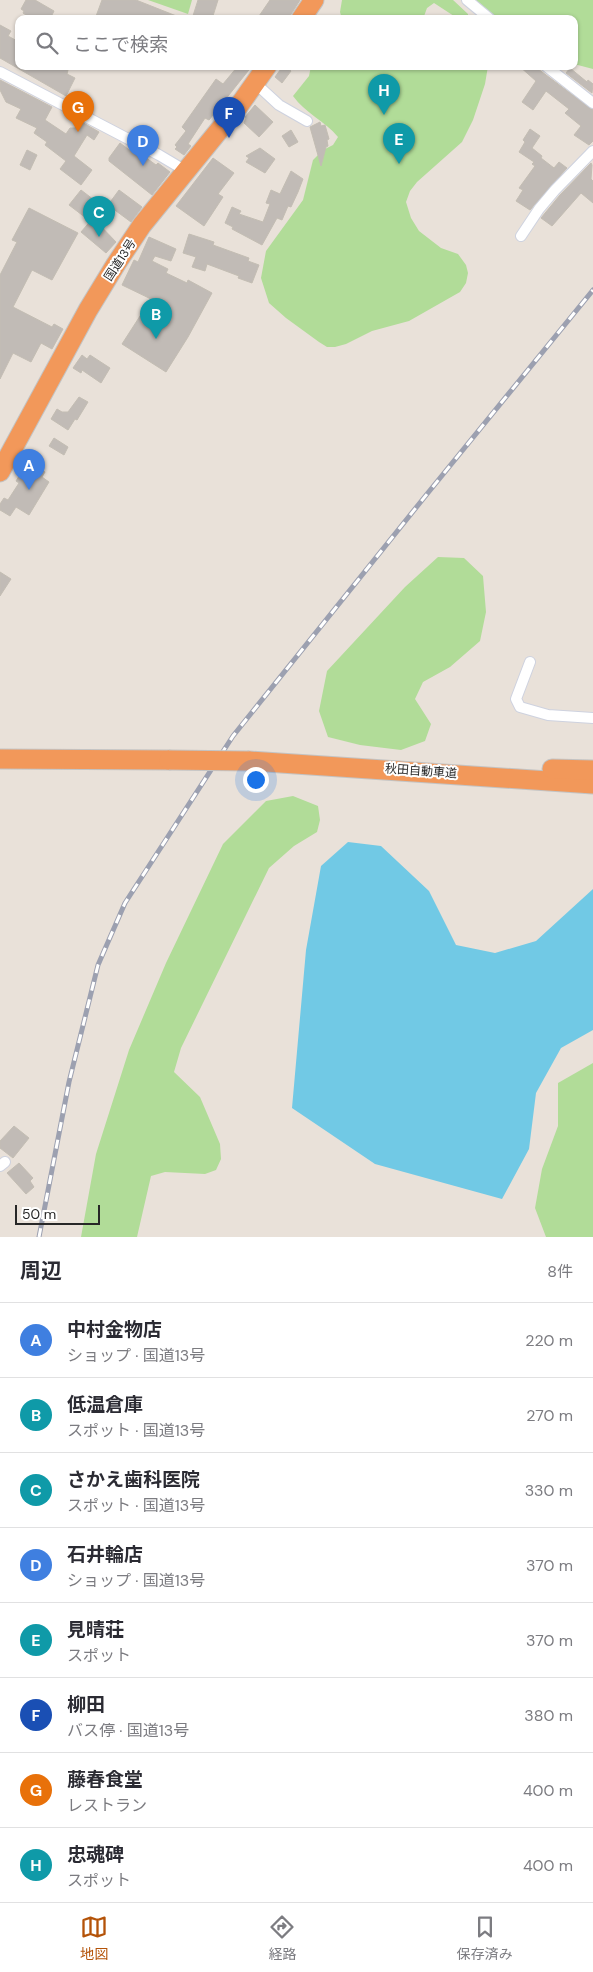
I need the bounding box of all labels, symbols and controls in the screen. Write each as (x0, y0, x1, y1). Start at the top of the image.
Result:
search box (15, 15, 578, 70)
icon: search (33, 29, 61, 57)
text: ここで検索 (73, 32, 168, 57)
pin: H (368, 74, 400, 115)
pin: G (62, 91, 94, 132)
pin: F (213, 97, 245, 138)
pin: E (383, 123, 415, 164)
pin: D (127, 125, 159, 166)
pin: C (83, 196, 115, 237)
street label: 国道13号 (101, 236, 139, 284)
pin: B (140, 298, 172, 339)
pin: A (13, 449, 45, 490)
street label: 秋田自動車道 (385, 761, 457, 781)
your location (243, 767, 269, 793)
scale bar (15, 1202, 100, 1225)
text: 50 m (22, 1205, 56, 1223)
text: 周辺 (20, 1257, 62, 1285)
text: 8件 (547, 1261, 573, 1282)
text: 中村金物店 (67, 1317, 162, 1342)
text: A (30, 1330, 42, 1351)
text: 220 m (525, 1330, 573, 1351)
text: ショップ · 国道13号 (67, 1345, 205, 1366)
text: 低温倉庫 (67, 1392, 143, 1417)
text: B (31, 1405, 41, 1426)
text: 270 m (526, 1405, 573, 1426)
text: スポット · 国道13号 (67, 1420, 205, 1441)
text: さかえ歯科医院 (67, 1467, 200, 1492)
text: C (30, 1480, 42, 1501)
text: 330 m (525, 1480, 573, 1501)
text: スポット · 国道13号 (67, 1495, 205, 1516)
text: 石井輪店 (67, 1542, 143, 1567)
text: D (30, 1555, 42, 1576)
text: 370 m (526, 1555, 573, 1576)
text: ショップ · 国道13号 (67, 1570, 205, 1591)
text: 見晴荘 (67, 1617, 124, 1642)
text: E (31, 1630, 41, 1651)
text: 370 m (526, 1630, 573, 1651)
text: スポット (67, 1645, 131, 1666)
text: 柳田 (67, 1692, 105, 1717)
text: F (32, 1705, 40, 1726)
text: 380 m (524, 1705, 573, 1726)
text: バス停 · 国道13号 (67, 1720, 189, 1741)
text: 藤春食堂 (67, 1767, 143, 1792)
text: G (30, 1780, 42, 1801)
text: 400 m (523, 1780, 573, 1801)
text: レストラン (67, 1795, 147, 1816)
text: 忠魂碑 (67, 1842, 124, 1867)
text: H (30, 1855, 42, 1876)
text: 400 m (523, 1855, 573, 1876)
text: スポット (67, 1870, 131, 1891)
tab: 地図 (80, 1913, 108, 1963)
tab: 経路 (268, 1913, 296, 1963)
tab: 保存済み (457, 1913, 513, 1963)

